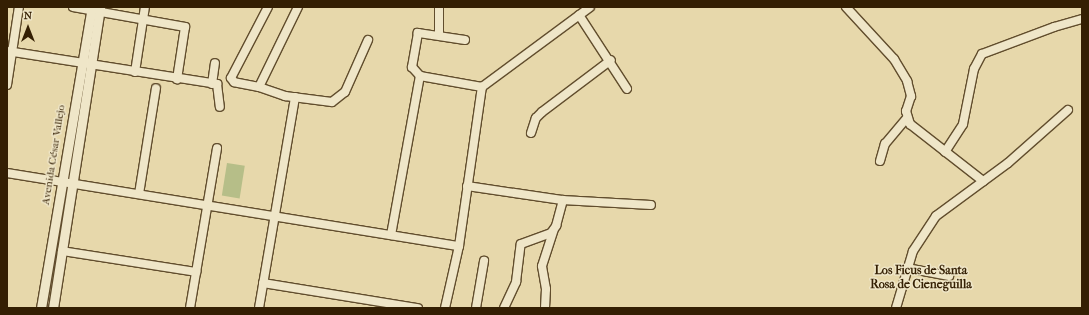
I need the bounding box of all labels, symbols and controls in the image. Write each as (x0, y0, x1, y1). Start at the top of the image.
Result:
north arrow (8, 8, 48, 48)
text: N (24, 9, 32, 22)
street label: Avenida César Vallejo (40, 104, 68, 206)
district label: Los Ficus de Santa Rosa de Cieneguilla (870, 264, 972, 292)

